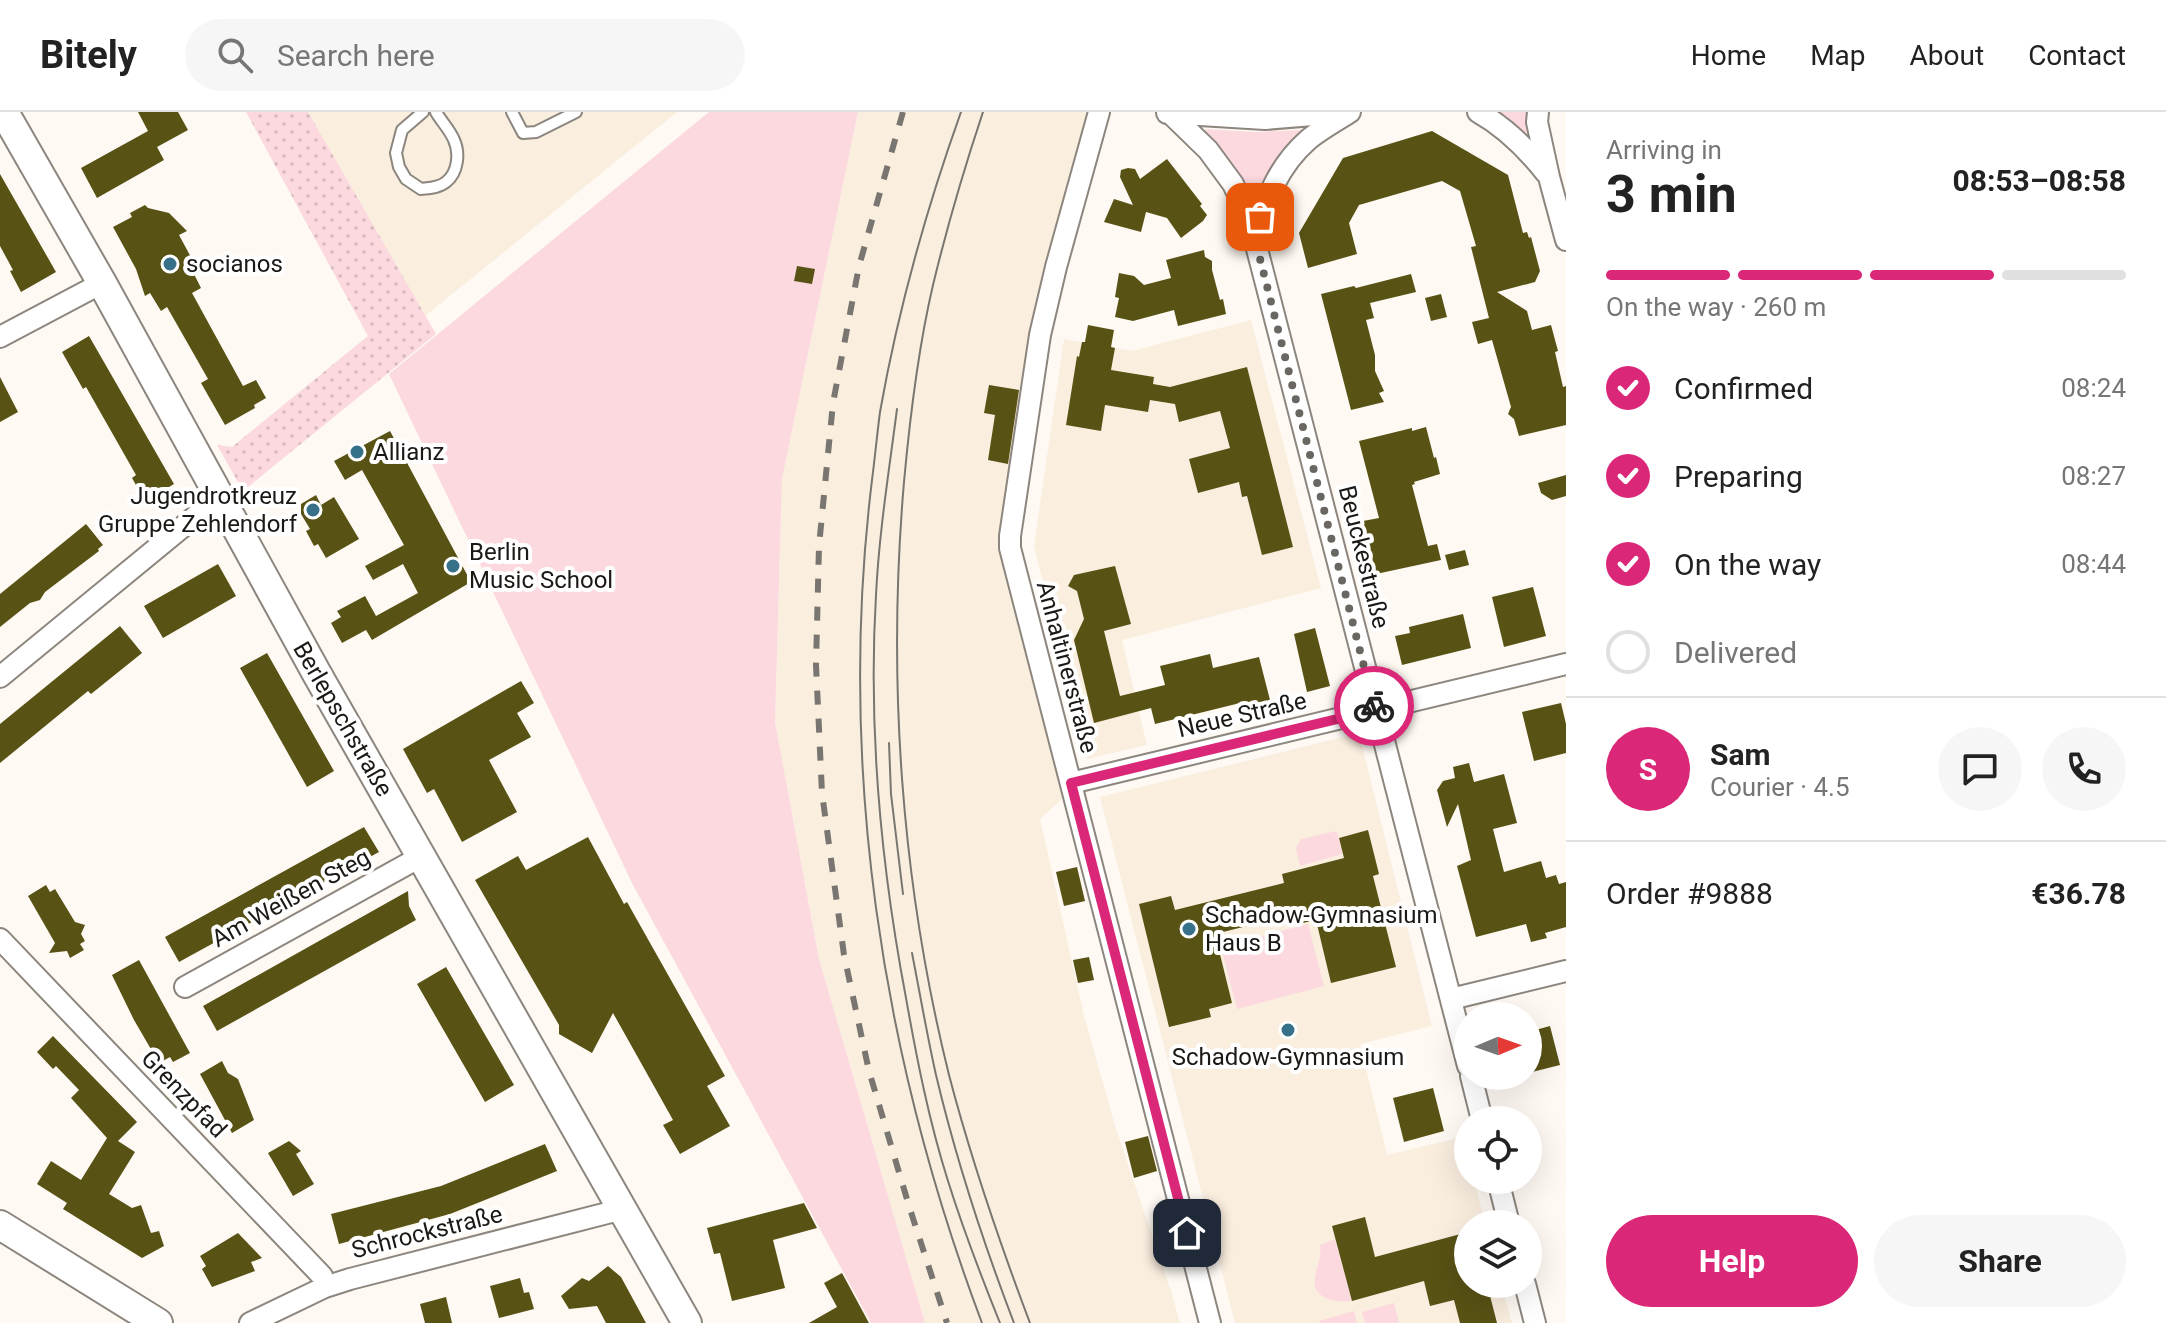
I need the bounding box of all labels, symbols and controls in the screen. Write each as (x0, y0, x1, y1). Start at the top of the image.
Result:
search box (185, 19, 745, 91)
text: Bitely (40, 33, 137, 77)
icon: search (213, 33, 257, 77)
text: Search here (277, 38, 435, 73)
text: Home (1691, 39, 1766, 72)
text: Map (1810, 39, 1866, 72)
text: About (1910, 39, 1984, 72)
text: Contact (2028, 39, 2126, 72)
text: Arriving in (1606, 135, 1722, 165)
text: 08:53–08:58 (1952, 163, 2126, 198)
text: 3 min (1606, 164, 1737, 225)
pin (1226, 183, 1294, 251)
icon: bag (1238, 195, 1282, 239)
place label: socianos (186, 250, 283, 278)
marker: socianos (161, 255, 179, 273)
text: On the way · 260 m (1606, 292, 1826, 322)
icon: check (1606, 366, 1650, 410)
text: Confirmed (1674, 371, 1813, 406)
text: 08:24 (2061, 373, 2126, 403)
place label: Allianz (373, 438, 444, 466)
marker: Allianz (348, 443, 366, 461)
icon: check (1606, 454, 1650, 498)
text: Preparing (1674, 459, 1803, 494)
text: 08:27 (2061, 461, 2126, 491)
place label: Jugendrotkreuz Gruppe Zehlendorf (98, 482, 298, 538)
street label: Beuckestraße (1333, 483, 1395, 631)
marker: Jugendrotkreuz Gruppe Zehlendorf (304, 501, 322, 519)
place label: Berlin Music School (469, 538, 613, 594)
icon: check (1606, 542, 1650, 586)
text: On the way (1674, 547, 1821, 582)
text: 08:44 (2061, 549, 2126, 579)
marker: Berlin Music School (444, 557, 462, 575)
street label: Anhaltinerstraße (1031, 578, 1103, 756)
text: Delivered (1674, 635, 1797, 670)
street label: Berlepschstraße (287, 637, 399, 801)
courier (1334, 666, 1414, 746)
icon: bike (1352, 684, 1396, 728)
street label: Neue Straße (1175, 687, 1309, 743)
button: chat (1938, 727, 2022, 811)
button: phone (2042, 727, 2126, 811)
text: Sam (1710, 737, 1771, 772)
text: S (1639, 752, 1657, 787)
text: Courier · 4.5 (1710, 772, 1850, 802)
street label: Am Weißen Steg (207, 843, 375, 953)
text: Order #9888 (1606, 876, 1773, 911)
text: €36.78 (2031, 876, 2126, 911)
place label: Schadow-Gymnasium Haus B (1205, 901, 1438, 957)
marker: Schadow-Gymnasium Haus B (1180, 920, 1198, 938)
north arrow (1454, 1002, 1542, 1090)
map controls (1454, 1002, 1542, 1298)
marker: Schadow-Gymnasium (1279, 1021, 1297, 1039)
place label: Schadow-Gymnasium (1172, 1043, 1404, 1071)
street label: Grenzpfad (136, 1045, 232, 1143)
button: locate (1454, 1106, 1542, 1194)
pin (1153, 1199, 1221, 1267)
street label: Schrockstraße (349, 1200, 505, 1264)
button: layers (1454, 1210, 1542, 1298)
icon: home (1165, 1211, 1209, 1255)
button: Help (1606, 1215, 1858, 1307)
button: Share (1874, 1215, 2126, 1307)

